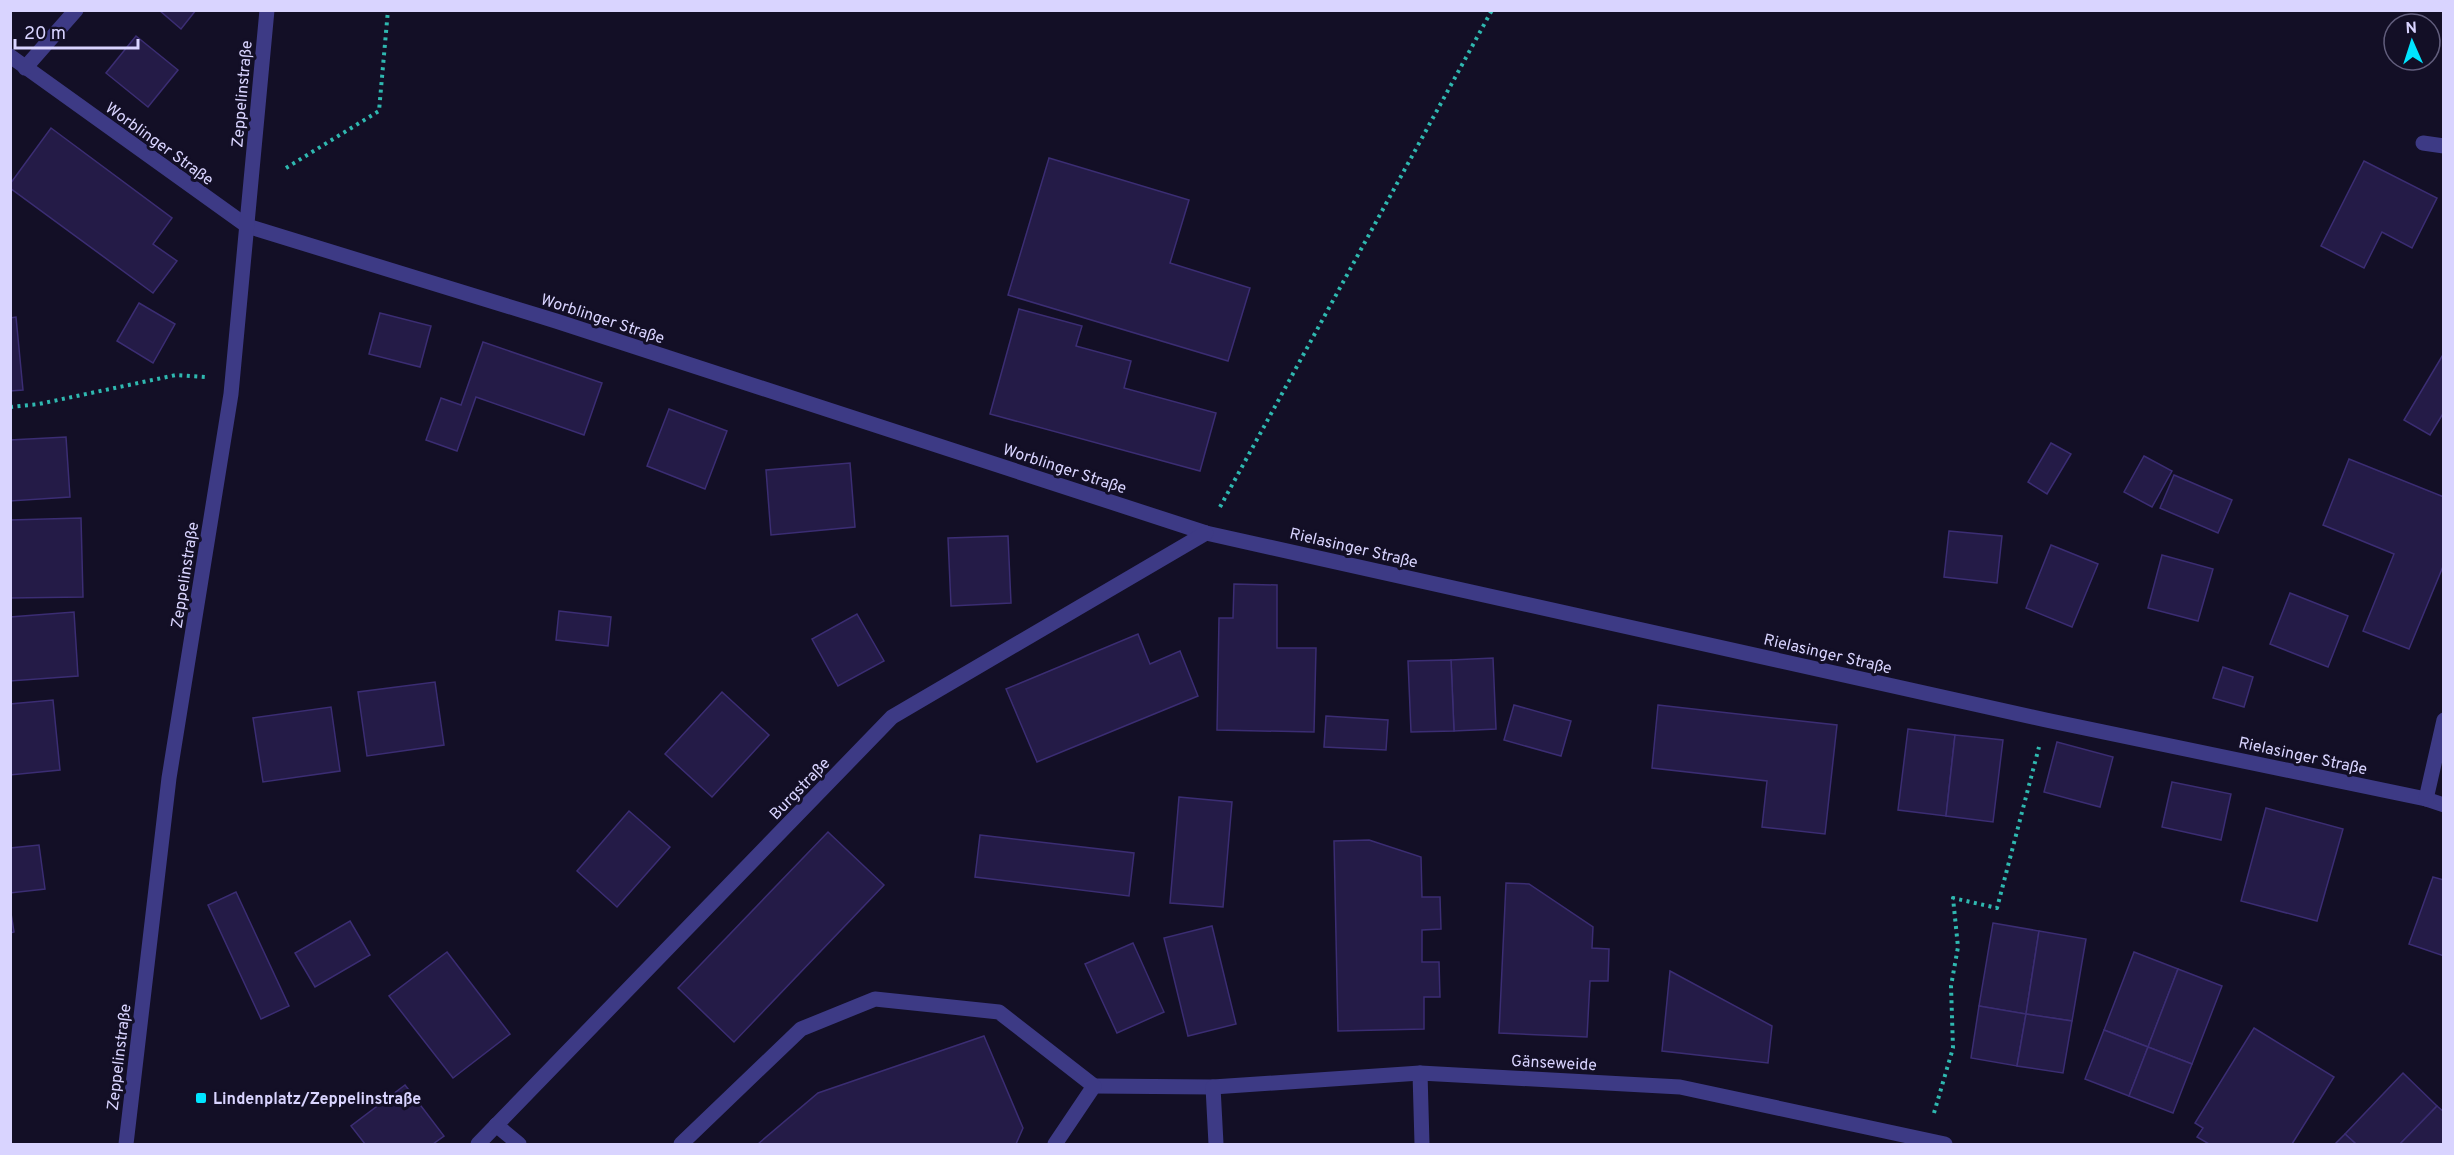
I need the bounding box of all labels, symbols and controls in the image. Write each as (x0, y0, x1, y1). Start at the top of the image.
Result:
scale bar (15, 12, 138, 50)
north arrow (2382, 12, 2442, 72)
text: N (2405, 19, 2418, 39)
text: 20 m (24, 23, 66, 46)
street label: Zeppelinstraße (228, 40, 258, 149)
street label: Worblinger Straße (101, 99, 217, 191)
street label: Worblinger Straße (538, 290, 667, 349)
street label: Worblinger Straße (1000, 440, 1129, 499)
street label: Zeppelinstraße (168, 521, 204, 630)
street label: Rielasinger Straße (1287, 524, 1420, 573)
street label: Rielasinger Straße (1761, 630, 1894, 679)
street label: Rielasinger Straße (2236, 734, 2369, 780)
street label: Burgstraße (766, 754, 835, 825)
street label: Zeppelinstraße (104, 1003, 136, 1112)
street label: Gänseweide (1511, 1052, 1597, 1076)
place label: Lindenplatz/Zeppelinstraße (213, 1090, 421, 1110)
marker: Lindenplatz/Zeppelinstraße (194, 1091, 208, 1105)

